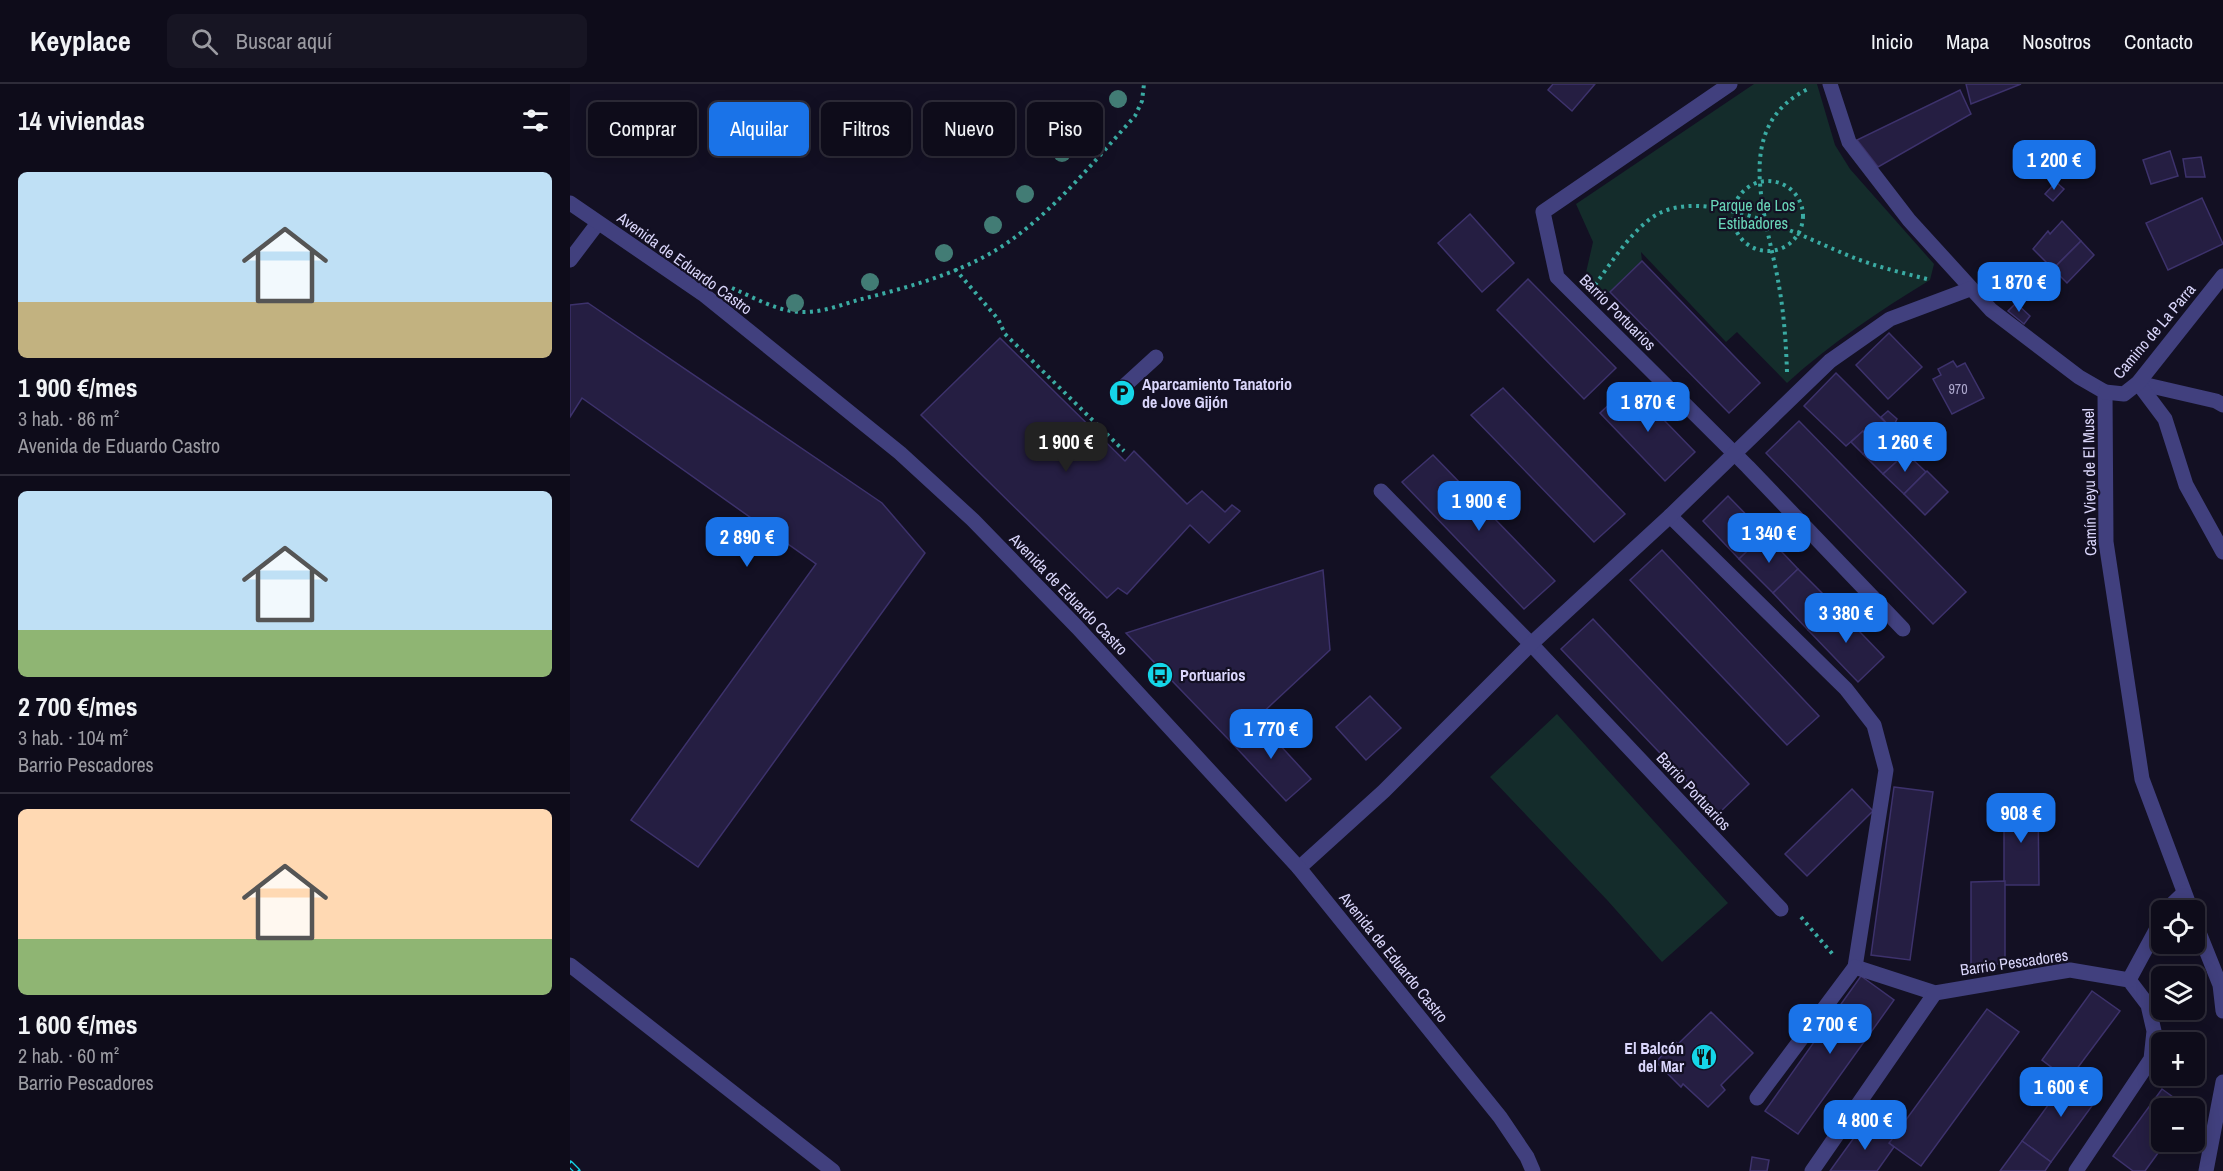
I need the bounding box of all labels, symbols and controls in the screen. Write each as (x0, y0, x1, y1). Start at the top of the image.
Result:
search box (167, 14, 587, 68)
text: Keyplace (30, 22, 131, 60)
icon: search (188, 25, 221, 58)
text: Buscar aquí (236, 26, 332, 56)
text: Inicio (1871, 27, 1913, 56)
text: Mapa (1946, 27, 1989, 56)
text: Nosotros (2022, 27, 2091, 56)
text: Contacto (2124, 27, 2193, 56)
chip: Comprar (588, 102, 697, 156)
chip: Alquilar (709, 102, 809, 156)
chip: Filtros (821, 102, 911, 156)
chip: Nuevo (923, 102, 1015, 156)
chip: Piso (1027, 102, 1103, 156)
text: 14 viviendas (18, 103, 145, 138)
icon: filters (519, 104, 552, 137)
pin: 1 200 € (1999, 140, 2109, 191)
text: 1 200 € (2027, 146, 2081, 173)
park label: Parque de Los Estibadores (1710, 194, 1796, 234)
street label: Avenida de Eduardo Castro (612, 206, 757, 319)
icon: home (231, 211, 339, 319)
pin: 1 870 € (1964, 262, 2074, 313)
text: 1 870 € (1992, 268, 2046, 295)
street label: Barrio Portuarios (1575, 269, 1661, 355)
street label: Camino de La Parra (2108, 278, 2201, 383)
text: 1 900 €/mes (18, 370, 138, 405)
place label: Aparcamiento Tanatorio de Jove Gijón (1142, 373, 1292, 413)
parking icon: Aparcamiento Tanatorio de Jove Gijón (1107, 378, 1137, 408)
house number: 970 (1948, 380, 1968, 398)
pin: 1 870 € (1593, 382, 1703, 433)
text: 1 870 € (1621, 388, 1675, 415)
text: 3 hab. · 86 m² (18, 405, 119, 432)
street label: Camín Vieyu de El Musel (2077, 408, 2101, 556)
pin: 1 900 € (1011, 422, 1121, 473)
pin: 1 260 € (1850, 422, 1960, 473)
text: 1 900 € (1039, 428, 1093, 455)
text: 1 260 € (1878, 428, 1932, 455)
text: Avenida de Eduardo Castro (18, 432, 220, 459)
pin: 1 900 € (1424, 481, 1534, 532)
text: 1 900 € (1452, 487, 1506, 514)
pin: 1 340 € (1714, 513, 1824, 564)
pin: 2 890 € (692, 517, 802, 568)
text: 1 340 € (1742, 519, 1796, 546)
text: 2 890 € (720, 523, 774, 550)
street label: Avenida de Eduardo Castro (1004, 527, 1133, 660)
icon: home (231, 530, 339, 638)
pin: 3 380 € (1791, 593, 1901, 644)
text: 3 380 € (1819, 599, 1873, 626)
bus stop icon: Portuarios (1145, 660, 1175, 690)
place label: Portuarios (1180, 664, 1246, 686)
text: 2 700 €/mes (18, 689, 138, 724)
pin: 1 770 € (1216, 709, 1326, 760)
text: 1 770 € (1244, 715, 1298, 742)
text: 3 hab. · 104 m² (18, 724, 128, 751)
street label: Barrio Portuarios (1652, 747, 1736, 835)
text: Barrio Pescadores (18, 751, 154, 778)
pin: 908 € (1979, 793, 2063, 844)
text: 908 € (2000, 799, 2042, 826)
icon: home (231, 848, 339, 956)
street label: Avenida de Eduardo Castro (1334, 886, 1453, 1027)
map controls (2151, 900, 2205, 1152)
button: locate (2151, 900, 2205, 954)
street label: Barrio Pescadores (1959, 944, 2069, 980)
button: layers (2151, 966, 2205, 1020)
pin: 2 700 € (1775, 1004, 1885, 1055)
text: 1 600 €/mes (18, 1007, 138, 1042)
text: 2 700 € (1803, 1010, 1857, 1037)
button: + (2151, 1032, 2205, 1086)
place label: El Balcón del Mar (1624, 1037, 1685, 1077)
text: 2 hab. · 60 m² (18, 1042, 119, 1069)
restaurant icon: El Balcón del Mar (1689, 1042, 1719, 1072)
pin: 1 600 € (2006, 1067, 2116, 1118)
text: Barrio Pescadores (18, 1069, 154, 1096)
text: 1 600 € (2034, 1073, 2088, 1100)
button: − (2151, 1098, 2205, 1152)
pin: 4 800 € (1810, 1100, 1920, 1151)
text: 4 800 € (1838, 1106, 1892, 1133)

